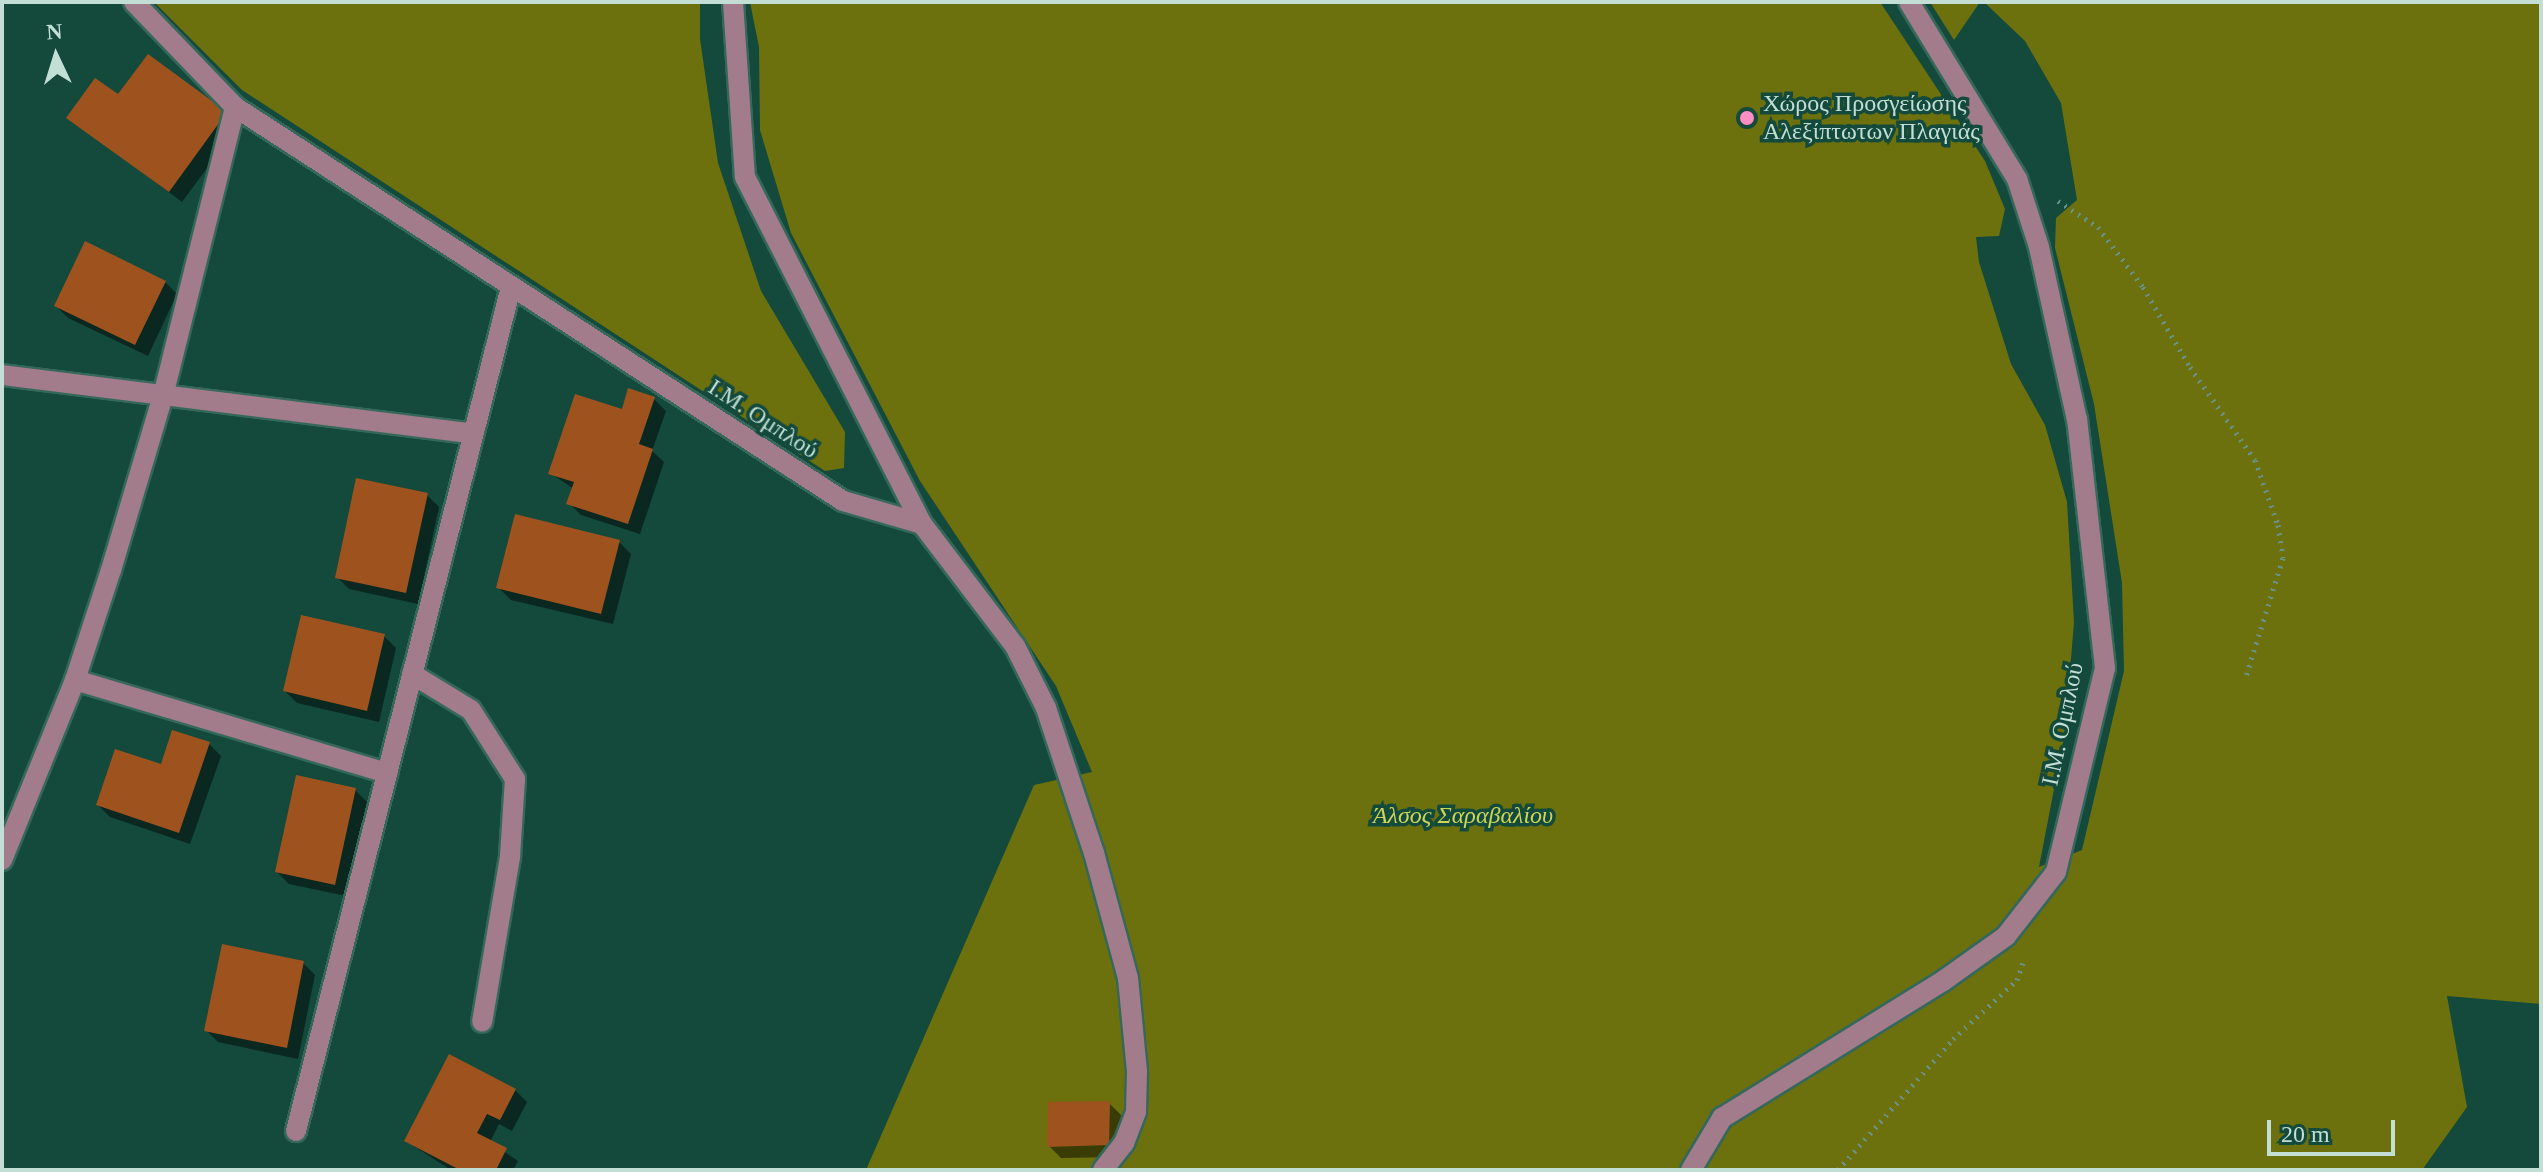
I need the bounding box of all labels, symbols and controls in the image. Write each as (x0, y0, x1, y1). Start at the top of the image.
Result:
north arrow (16, 16, 96, 96)
text: N (45, 19, 63, 45)
place label: Χώρος Προσγείωσης Αλεξίπτωτων Πλαγιάς (1763, 90, 1980, 146)
marker: Χώρος Προσγείωσης Αλεξίπτωτων Πλαγιάς (1738, 109, 1756, 127)
street label: Ι.Μ. Ομπλού (703, 373, 823, 465)
street label: Ι.Μ. Ομπλού (2036, 660, 2090, 788)
park label: Άλσος Σαραβαλίου (1373, 802, 1553, 830)
scale bar (2271, 1104, 2399, 1154)
text: 20 m (2281, 1121, 2330, 1147)

